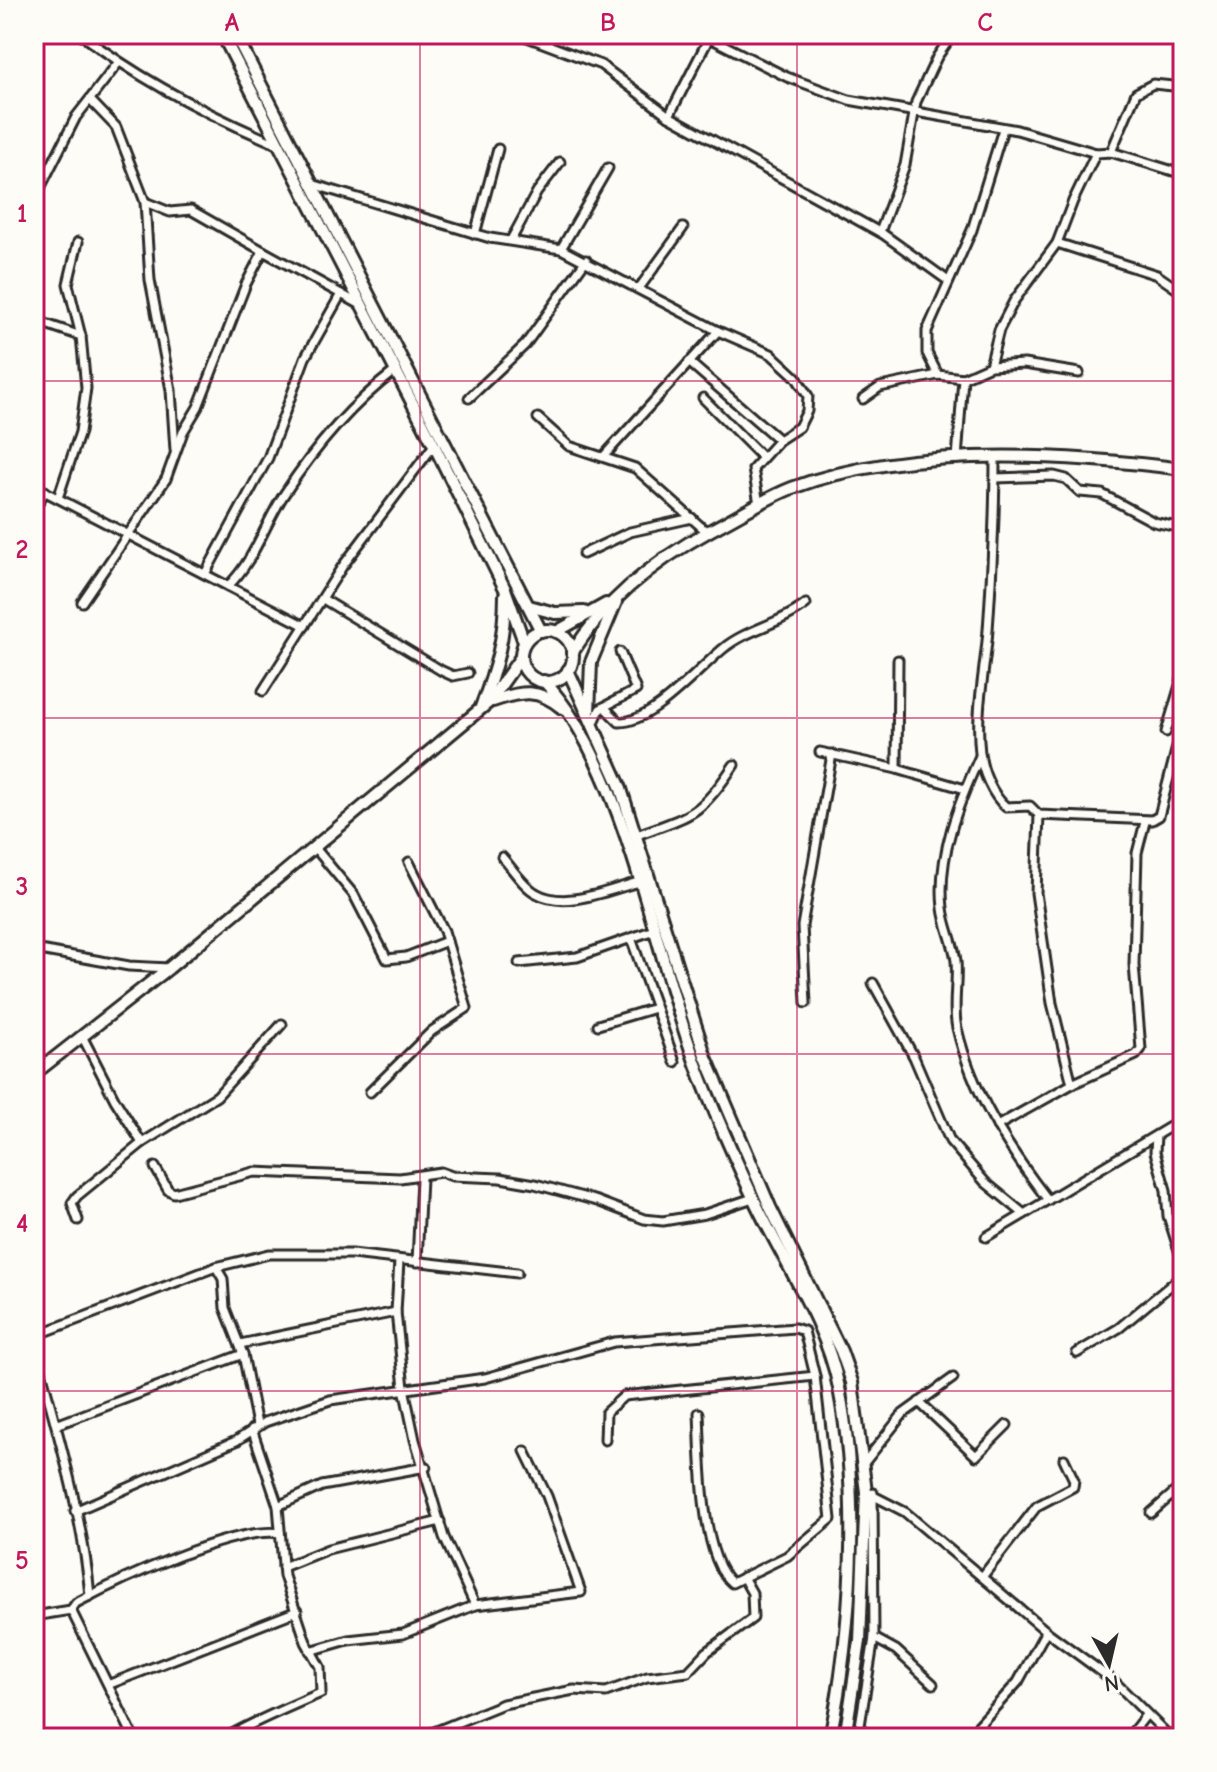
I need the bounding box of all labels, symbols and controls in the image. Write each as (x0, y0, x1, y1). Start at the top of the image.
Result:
text: A (225, 8, 240, 38)
text: B (600, 8, 616, 38)
text: C (977, 8, 993, 38)
text: 1 (17, 199, 27, 229)
text: 2 (16, 535, 28, 565)
text: 3 (16, 872, 28, 902)
text: 4 (16, 1209, 28, 1239)
text: 5 (15, 1546, 29, 1576)
north arrow (1069, 1624, 1149, 1704)
text: N (1103, 1669, 1121, 1697)

